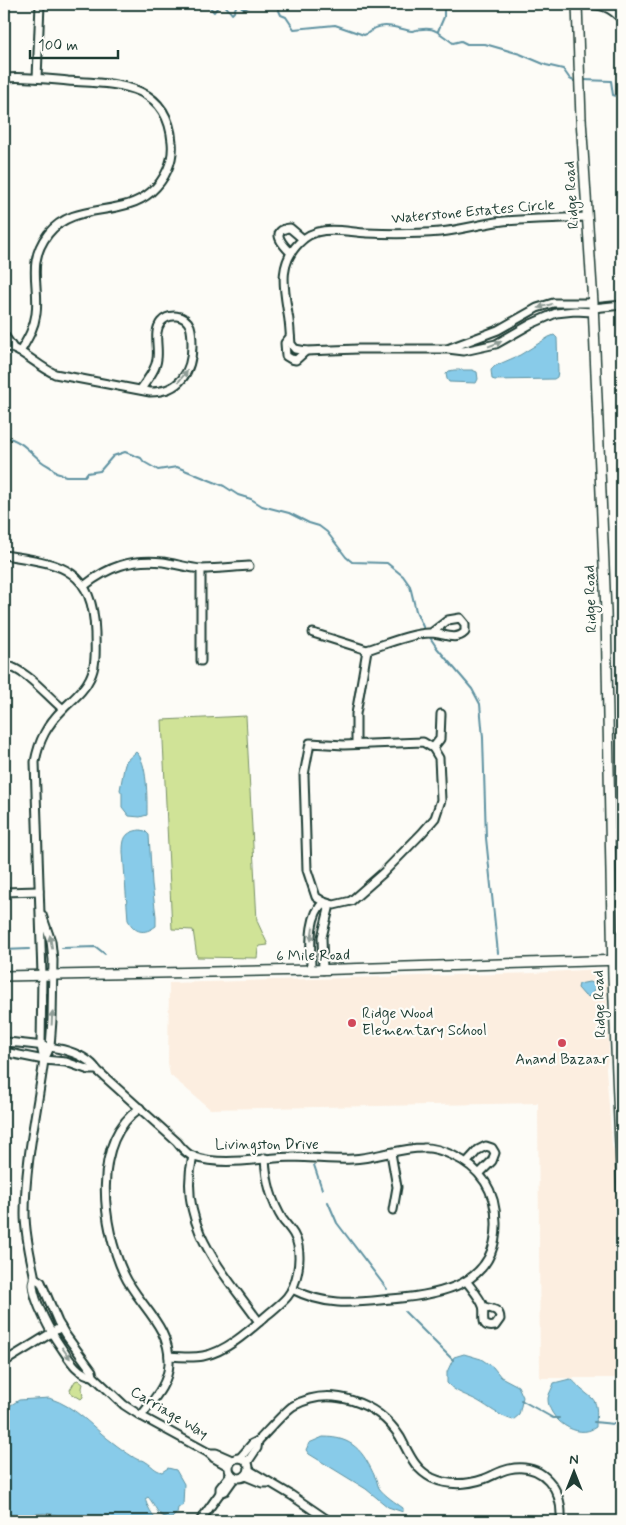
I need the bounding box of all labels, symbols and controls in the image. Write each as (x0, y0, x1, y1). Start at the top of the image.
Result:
scale bar (30, 28, 118, 60)
text: 100 m (38, 36, 78, 56)
street label: Ridge Road (560, 160, 585, 230)
street label: Waterstone Estates Circle (390, 195, 556, 229)
one-way arrow (537, 302, 552, 310)
one-way arrow (488, 339, 503, 347)
one-way arrow (178, 370, 189, 383)
street label: Ridge Road (580, 565, 603, 633)
one-way arrow (308, 927, 316, 943)
one-way arrow (46, 933, 54, 949)
street label: 6 Mile Road (276, 945, 350, 967)
street label: Ridge Road (589, 970, 612, 1038)
place label: Ridge Wood Elementary School (362, 1004, 487, 1041)
one-way arrow (49, 1010, 57, 1026)
marker: Ridge Wood Elementary School (346, 1017, 358, 1029)
marker: Anand Bazaar (556, 1037, 568, 1049)
place label: Anand Bazaar (515, 1050, 609, 1070)
street label: Livingston Drive (215, 1135, 319, 1155)
one-way arrow (61, 1346, 71, 1360)
street label: Carriage Way (126, 1382, 212, 1444)
north arrow (548, 1448, 598, 1498)
text: N (569, 1451, 579, 1469)

